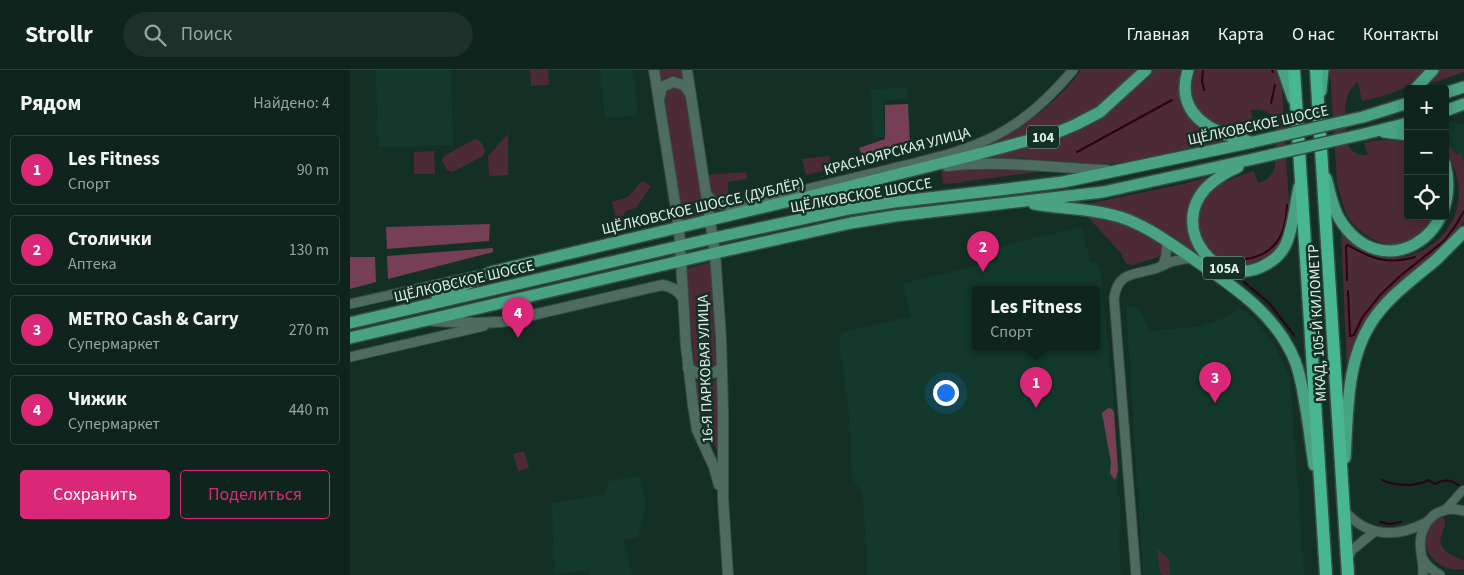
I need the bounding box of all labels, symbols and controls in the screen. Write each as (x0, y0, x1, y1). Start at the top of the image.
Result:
search box (123, 12, 473, 57)
text: Strollr (25, 17, 93, 52)
icon: search (141, 21, 169, 49)
text: Поиск (181, 21, 232, 48)
text: Главная (1127, 22, 1190, 47)
text: Карта (1218, 22, 1264, 47)
text: О нас (1292, 22, 1335, 47)
text: Контакты (1363, 22, 1439, 47)
map controls (1404, 85, 1449, 220)
button: + (1404, 85, 1449, 130)
text: Рядом (20, 88, 81, 118)
text: Найдено: 4 (253, 92, 330, 114)
street label: ЩЁЛКОВСКОЕ ШОССЕ (1186, 100, 1331, 151)
street label: КРАСНОЯРСКАЯ УЛИЦА (821, 122, 974, 181)
road number: 104 (1027, 126, 1059, 148)
button: − (1404, 130, 1449, 175)
text: Les Fitness (68, 146, 160, 173)
text: 1 (33, 159, 41, 181)
text: 90 m (297, 159, 329, 181)
text: Спорт (68, 173, 111, 195)
street label: ЩЁЛКОВСКОЕ ШОССЕ (ДУБЛЁР) (600, 173, 807, 240)
street label: ЩЁЛКОВСКОЕ ШОССЕ (789, 173, 934, 218)
button: locate (1404, 175, 1449, 220)
text: Столички (68, 226, 152, 253)
pin: 2 (967, 231, 999, 272)
text: 2 (33, 239, 41, 261)
text: 130 m (289, 239, 329, 261)
street label: МКАД, 105-Й КИЛОМЕТР (1303, 244, 1332, 402)
text: Аптека (68, 253, 116, 275)
street label: ЩЁЛКОВСКОЕ ШОССЕ (392, 255, 536, 308)
road number: 105A (1203, 257, 1245, 280)
popup (972, 286, 1100, 351)
street label: 16-Я ПАРКОВАЯ УЛИЦА (692, 294, 719, 443)
text: Les Fitness (990, 294, 1082, 321)
pin: 4 (502, 297, 534, 338)
text: METRO Cash & Carry (68, 306, 239, 333)
text: 3 (33, 319, 41, 341)
text: 270 m (289, 319, 329, 341)
text: Спорт (990, 321, 1033, 343)
text: Супермаркет (68, 333, 160, 355)
pin: 3 (1199, 362, 1231, 403)
pin: 1 (1020, 367, 1052, 408)
your location (933, 380, 959, 406)
text: Чижик (68, 386, 127, 413)
text: 4 (33, 399, 41, 421)
text: 440 m (289, 399, 329, 421)
text: Супермаркет (68, 413, 160, 435)
button: Сохранить (20, 470, 170, 519)
button: Поделиться (180, 470, 330, 519)

